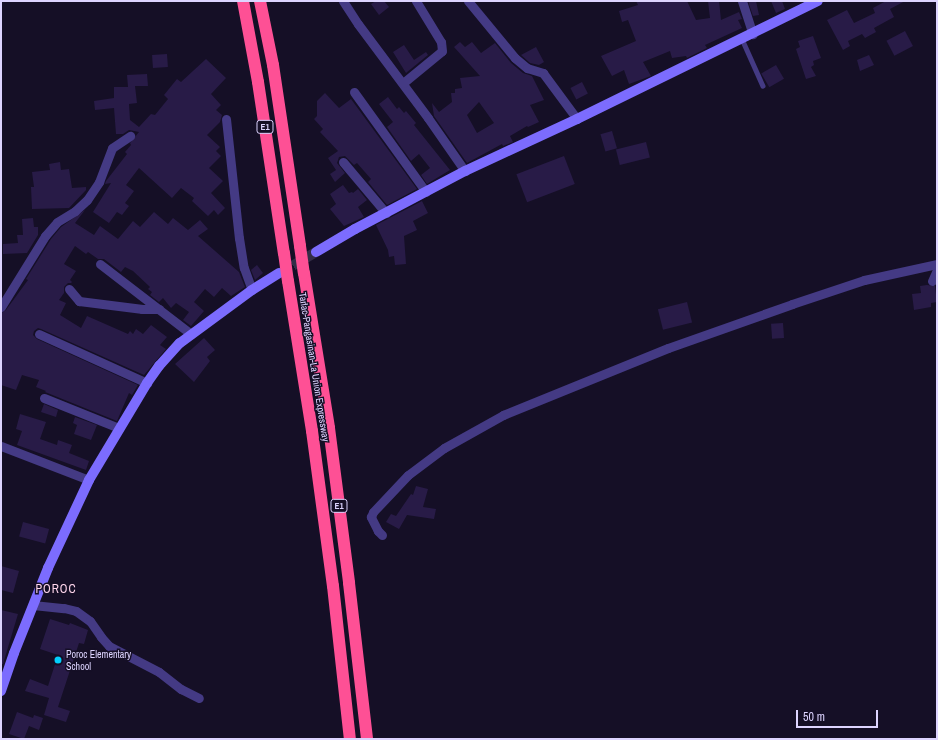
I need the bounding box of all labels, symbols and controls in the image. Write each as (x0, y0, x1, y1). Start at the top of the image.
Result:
road number: E1 (256, 120, 274, 134)
street label: Tarlac-Pangasinan-La Union Expressway (296, 291, 332, 443)
road number: E1 (330, 499, 348, 513)
district label: POROC (35, 583, 77, 597)
place label: Poroc Elementary School (66, 648, 131, 672)
marker: Poroc Elementary School (53, 655, 63, 665)
scale bar (798, 702, 880, 728)
text: 50 m (803, 709, 825, 725)

